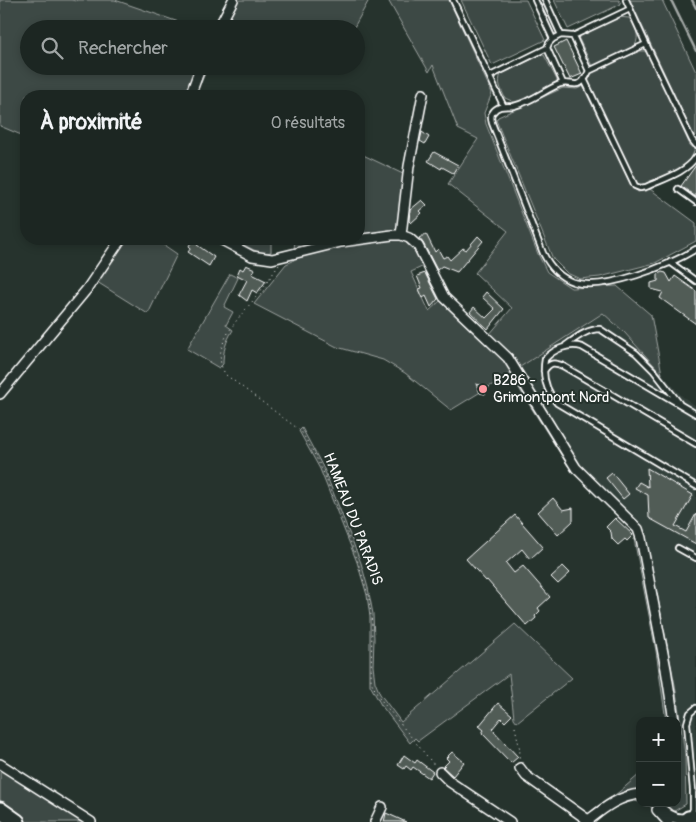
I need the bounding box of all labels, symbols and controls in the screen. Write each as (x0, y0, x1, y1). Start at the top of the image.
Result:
search box (20, 20, 365, 75)
icon: search (38, 34, 66, 62)
text: Rechercher (78, 36, 168, 60)
text: À proximité (40, 109, 143, 136)
text: 0 résultats (271, 113, 345, 133)
place label: B286 - Grimontpont Nord (493, 371, 609, 407)
marker: B286 - Grimontpont Nord (477, 383, 489, 395)
street label: HAMEAU DU PARADIS (319, 450, 387, 588)
map controls (636, 717, 681, 807)
button: + (636, 717, 681, 762)
button: − (636, 762, 681, 807)

